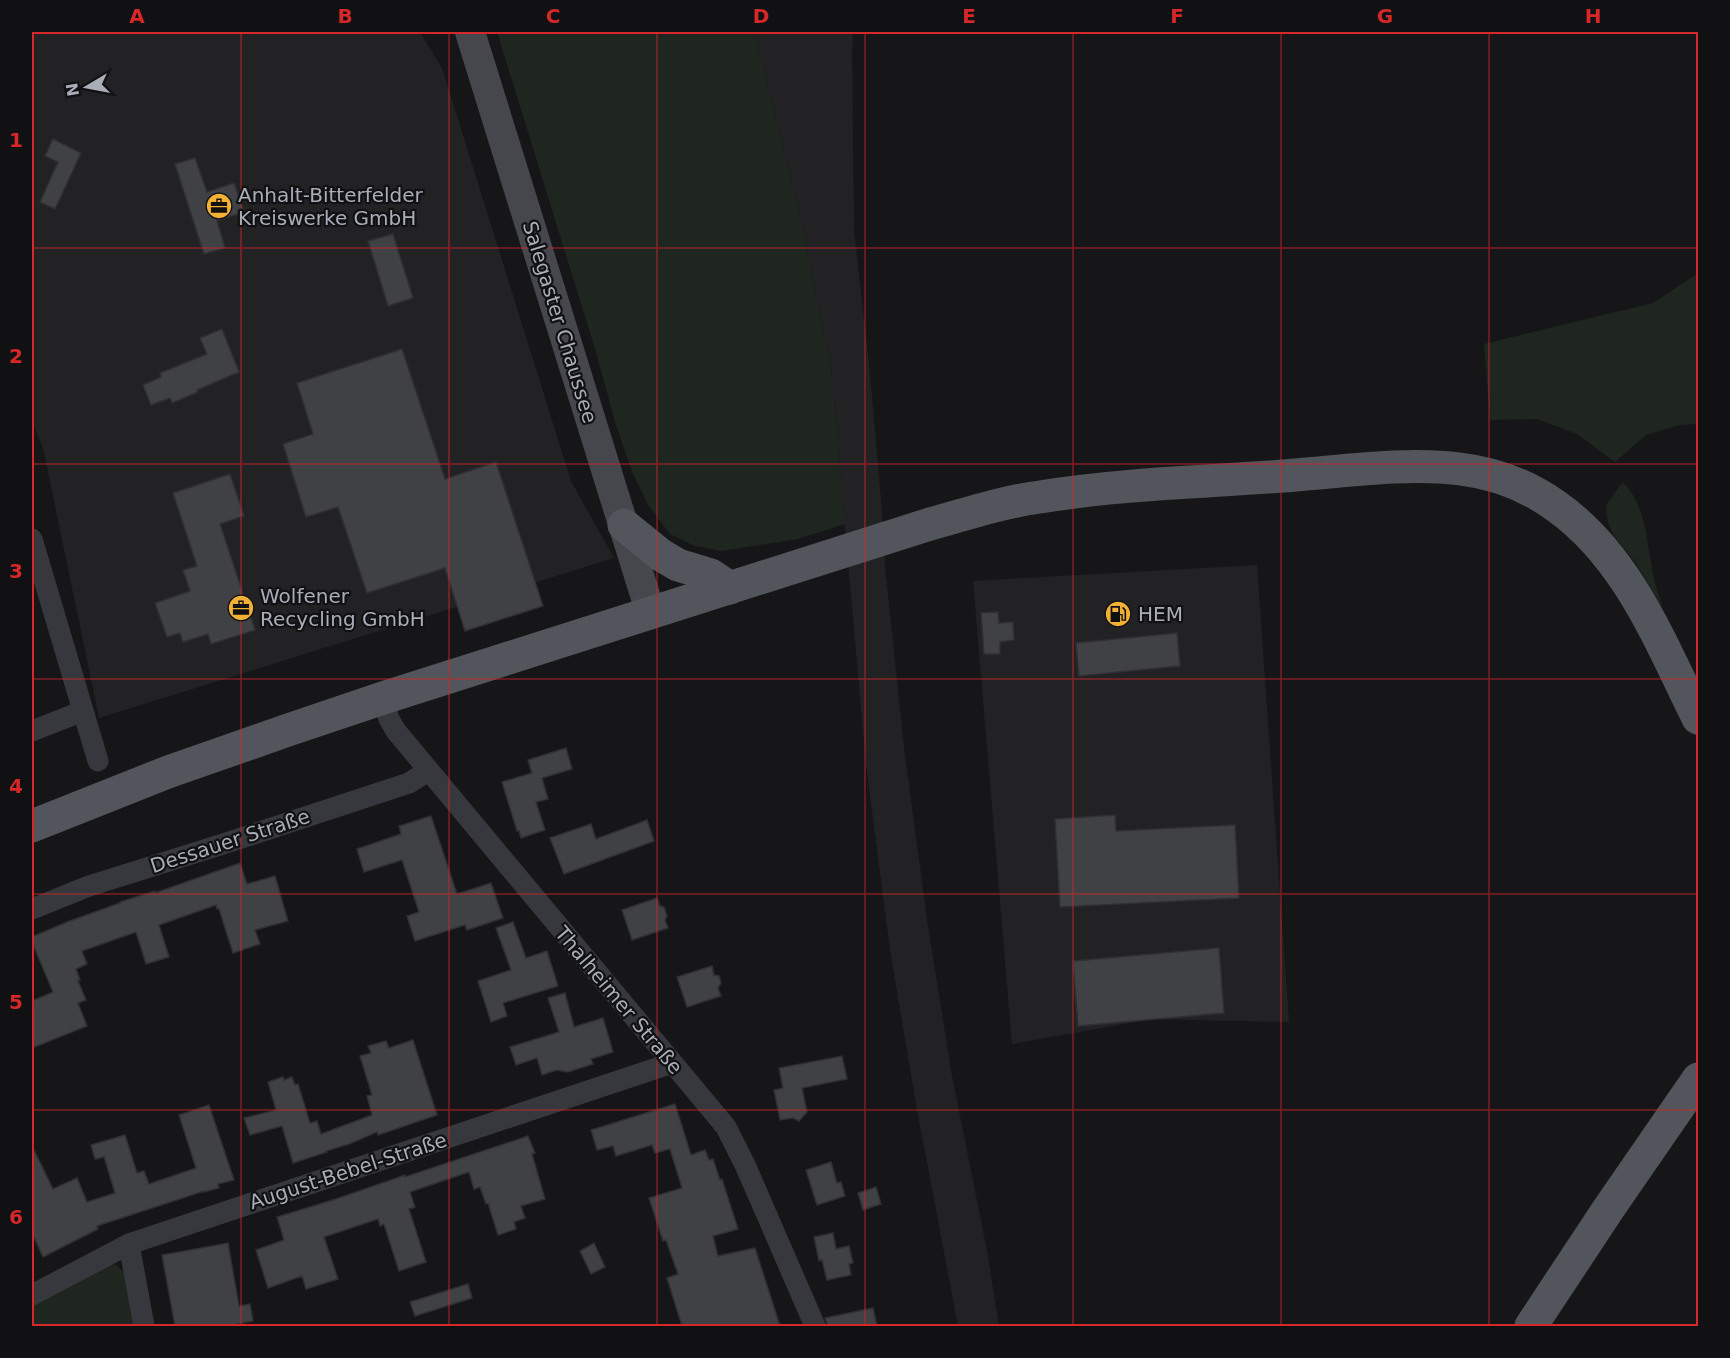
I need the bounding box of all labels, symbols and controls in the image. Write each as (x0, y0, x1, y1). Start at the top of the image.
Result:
text: A (129, 4, 145, 28)
text: B (337, 4, 353, 28)
text: C (546, 4, 560, 28)
text: D (753, 4, 769, 28)
text: E (962, 4, 976, 28)
text: F (1170, 4, 1184, 28)
text: G (1377, 4, 1393, 28)
text: H (1585, 4, 1601, 28)
north arrow (57, 57, 117, 117)
text: N (62, 81, 83, 98)
text: 1 (9, 128, 23, 152)
place label: Anhalt-Bitterfelder Kreiswerke GmbH (238, 183, 424, 230)
office icon: Anhalt-Bitterfelder Kreiswerke GmbH (204, 191, 234, 221)
street label: Salegaster Chaussee (518, 218, 602, 426)
text: 2 (9, 344, 23, 368)
text: 3 (9, 559, 23, 583)
place label: Wolfener Recycling GmbH (260, 584, 425, 631)
office icon: Wolfener Recycling GmbH (226, 593, 256, 623)
fuel station icon: HEM (1103, 599, 1133, 629)
place label: HEM (1138, 602, 1183, 626)
text: 4 (9, 774, 23, 798)
street label: Dessauer Straße (147, 804, 313, 878)
street label: Thalheimer Straße (550, 920, 688, 1079)
text: 5 (9, 990, 23, 1014)
street label: August-Bebel-Straße (246, 1128, 450, 1214)
text: 6 (9, 1205, 23, 1229)

